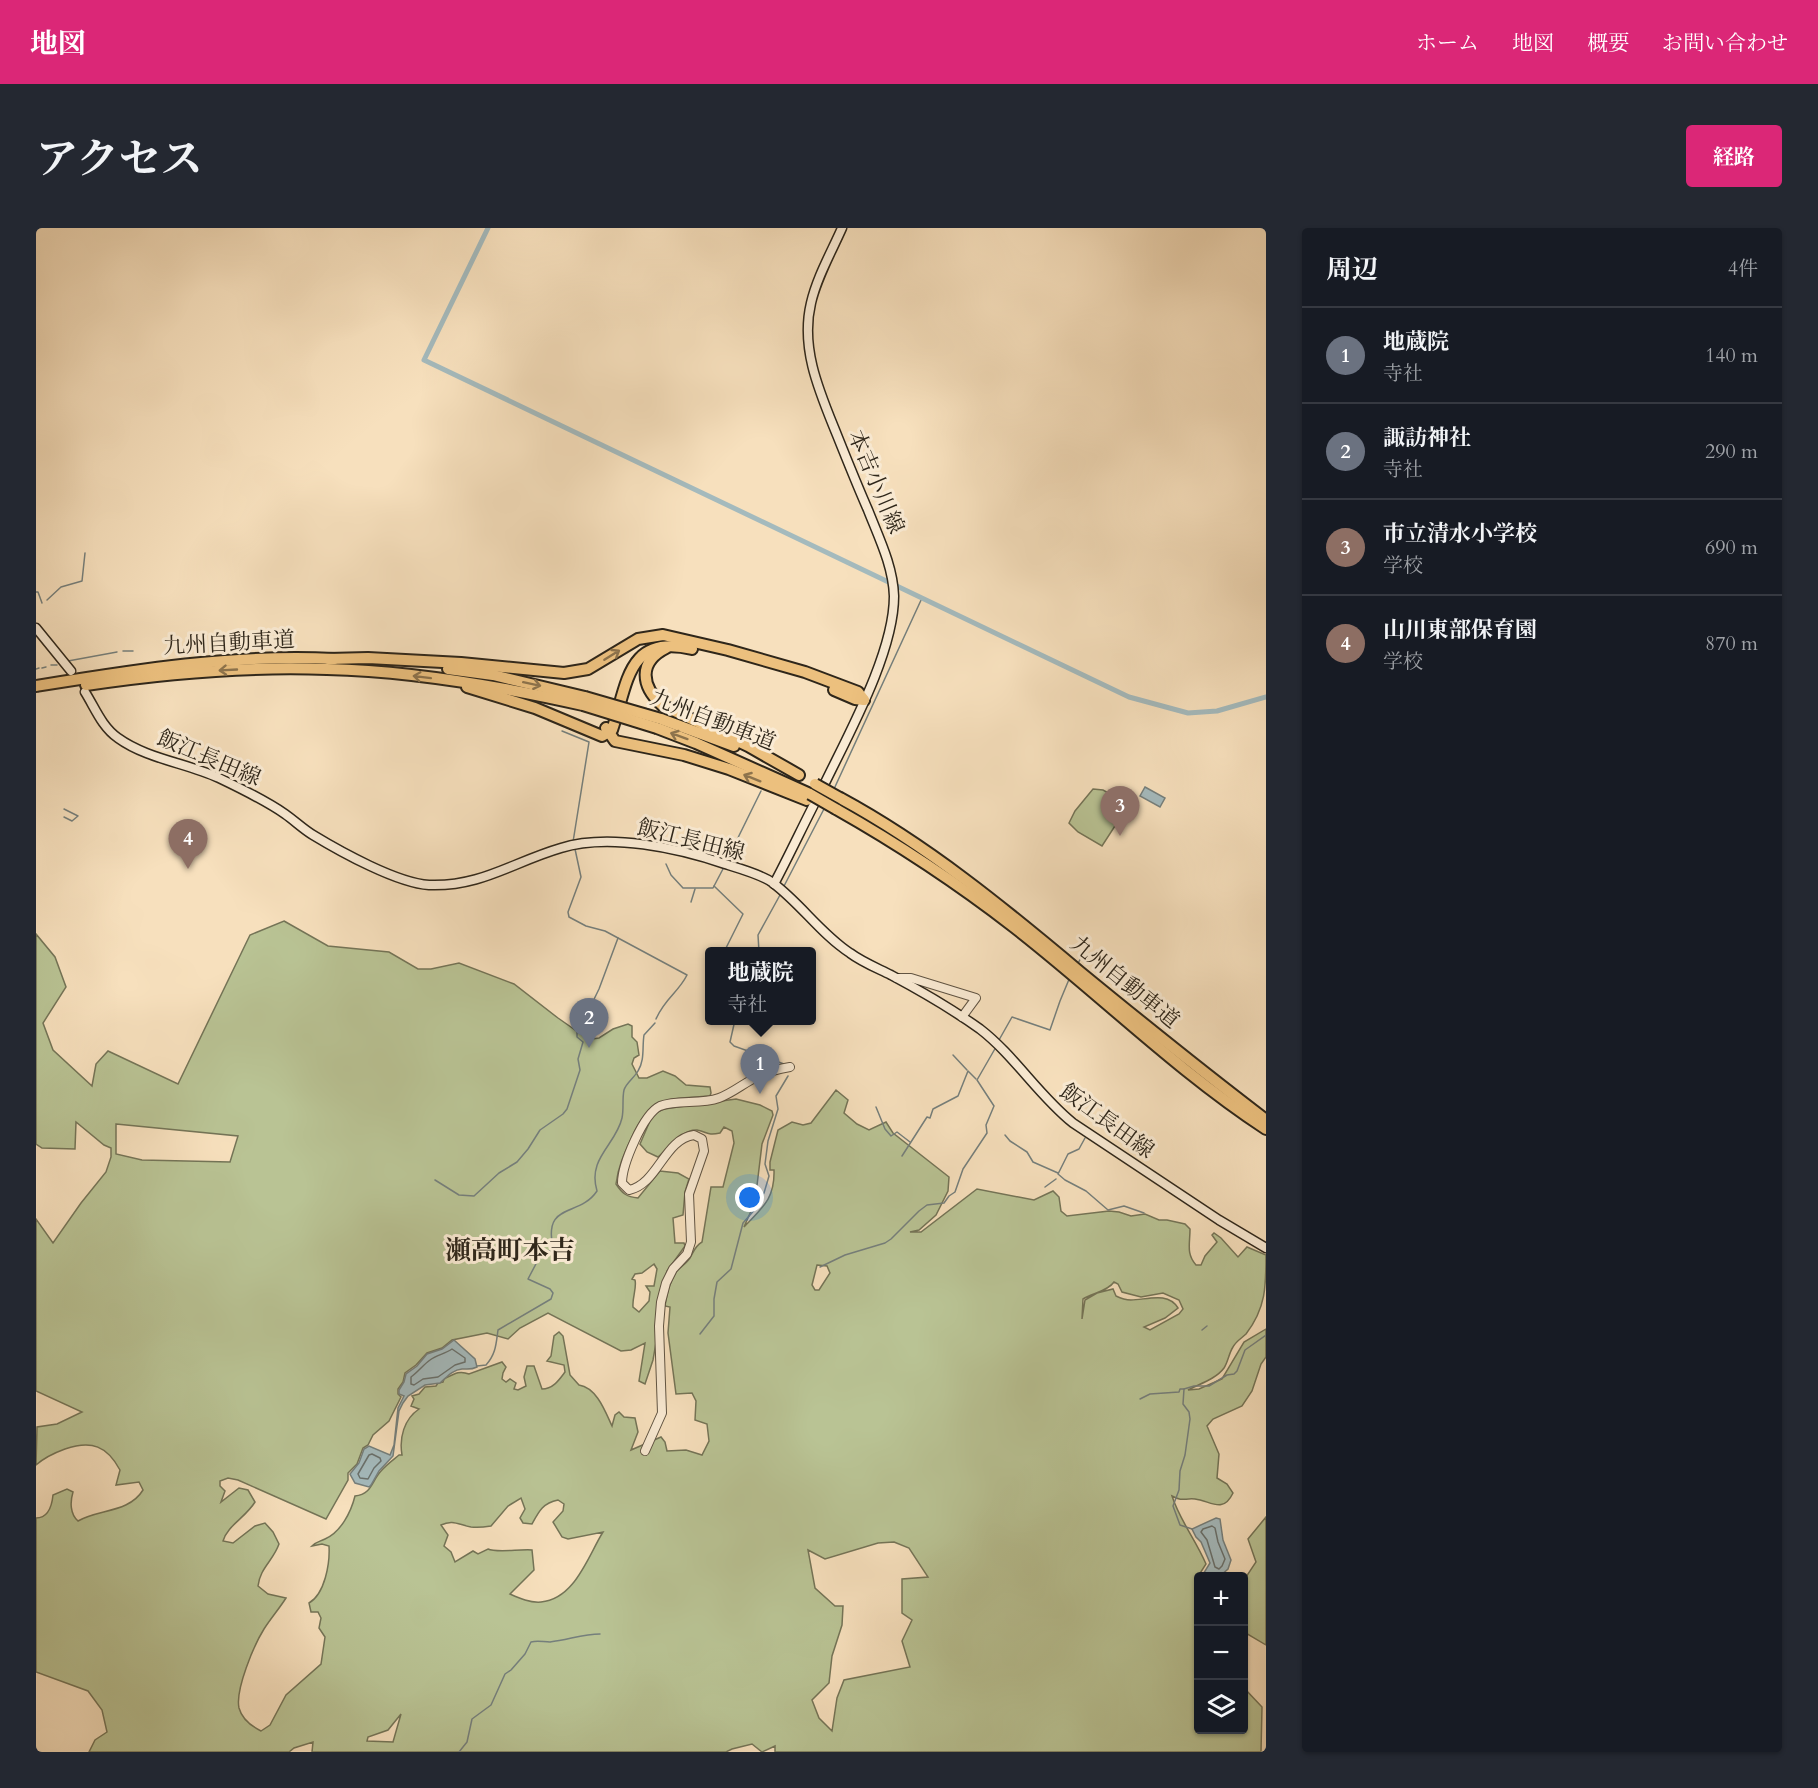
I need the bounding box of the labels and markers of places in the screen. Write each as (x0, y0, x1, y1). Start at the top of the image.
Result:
pin: 3 (1100, 786, 1140, 836)
pin: 4 (168, 820, 208, 869)
pin: 2 (570, 998, 608, 1048)
pin: 1 (740, 1044, 780, 1094)

